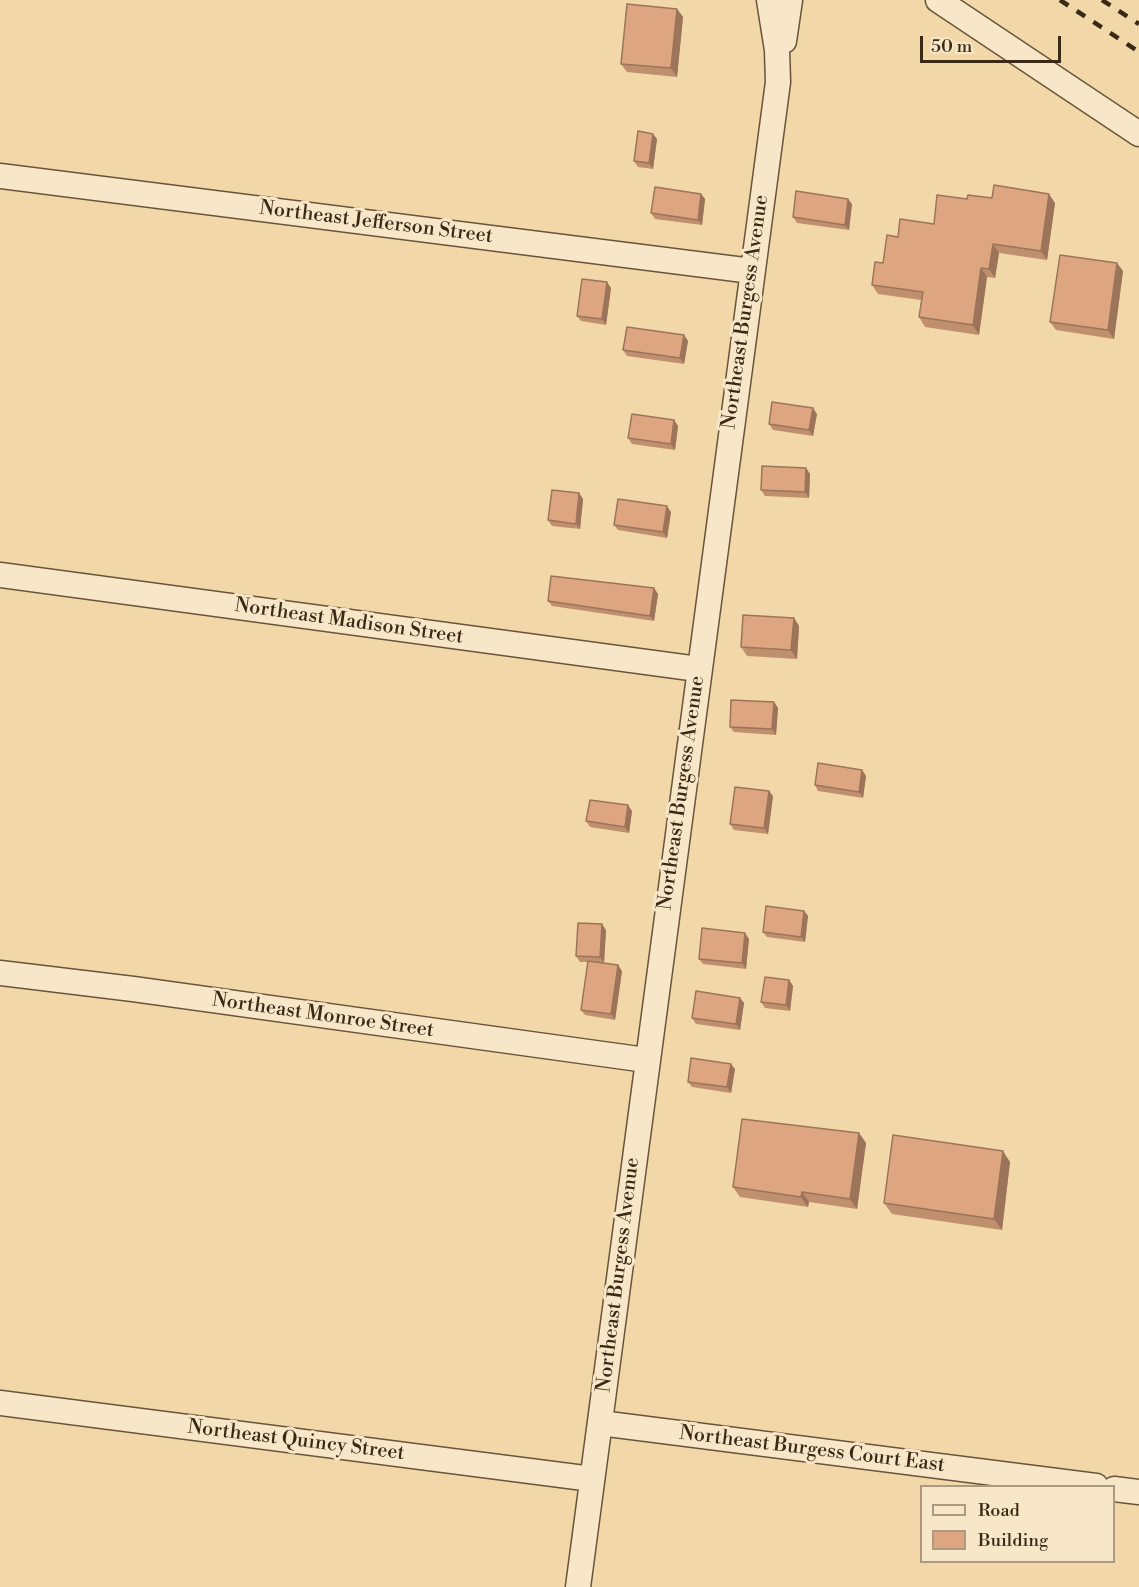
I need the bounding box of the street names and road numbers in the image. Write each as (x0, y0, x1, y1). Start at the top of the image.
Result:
street label: Northeast Burgess Avenue (718, 193, 774, 431)
street label: Northeast Jefferson Street (258, 197, 494, 249)
street label: Northeast Madison Street (233, 594, 465, 650)
street label: Northeast Burgess Avenue (654, 674, 710, 912)
street label: Northeast Monroe Street (211, 989, 435, 1043)
street label: Northeast Burgess Avenue (593, 1156, 645, 1394)
street label: Northeast Quincy Street (186, 1416, 406, 1466)
street label: Northeast Burgess Court East (678, 1422, 946, 1478)

